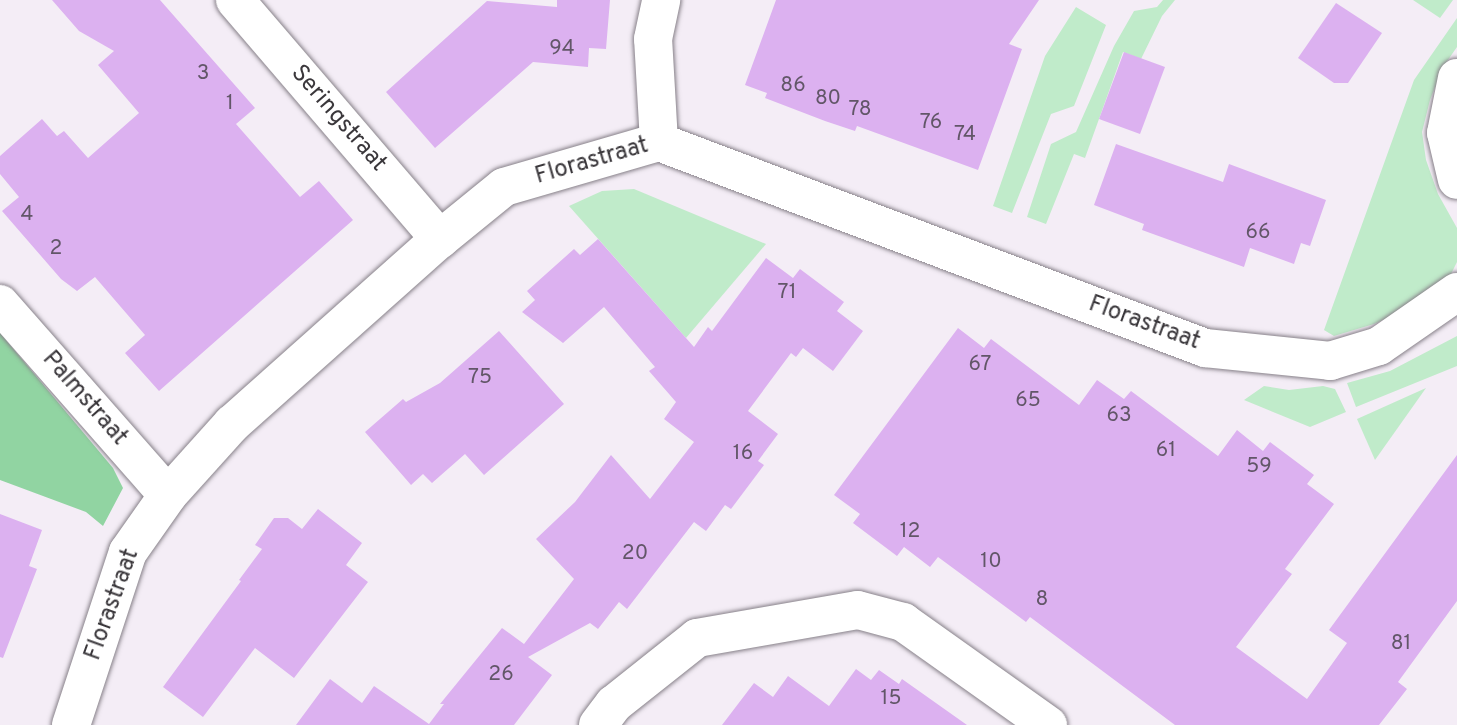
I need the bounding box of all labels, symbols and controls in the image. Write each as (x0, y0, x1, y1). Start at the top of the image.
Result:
house number: 94 (549, 36, 575, 62)
street label: Seringstraat (284, 60, 392, 178)
house number: 3 (197, 61, 209, 87)
house number: 86 (780, 73, 806, 99)
house number: 80 (815, 86, 841, 112)
house number: 1 (226, 91, 234, 117)
house number: 78 (848, 97, 872, 123)
house number: 76 (920, 110, 942, 136)
house number: 74 (954, 122, 976, 148)
street label: Florastraat (532, 132, 652, 192)
house number: 4 (20, 202, 34, 228)
house number: 66 (1245, 220, 1271, 246)
house number: 2 (50, 236, 62, 262)
house number: 71 (777, 280, 797, 306)
street label: Florastraat (1084, 291, 1204, 357)
street label: Palmstraat (35, 346, 133, 452)
house number: 67 (968, 352, 992, 378)
house number: 75 (468, 365, 492, 391)
house number: 65 (1015, 388, 1041, 414)
house number: 63 (1106, 403, 1132, 429)
house number: 61 (1156, 438, 1176, 464)
house number: 16 (733, 441, 753, 467)
house number: 59 (1246, 454, 1272, 480)
house number: 12 (900, 519, 920, 545)
house number: 20 (622, 541, 648, 567)
street label: Florastraat (80, 545, 146, 665)
house number: 10 (980, 549, 1002, 575)
house number: 8 (1036, 587, 1048, 613)
house number: 81 (1391, 631, 1411, 657)
house number: 26 (488, 662, 514, 688)
house number: 15 (881, 686, 901, 712)

